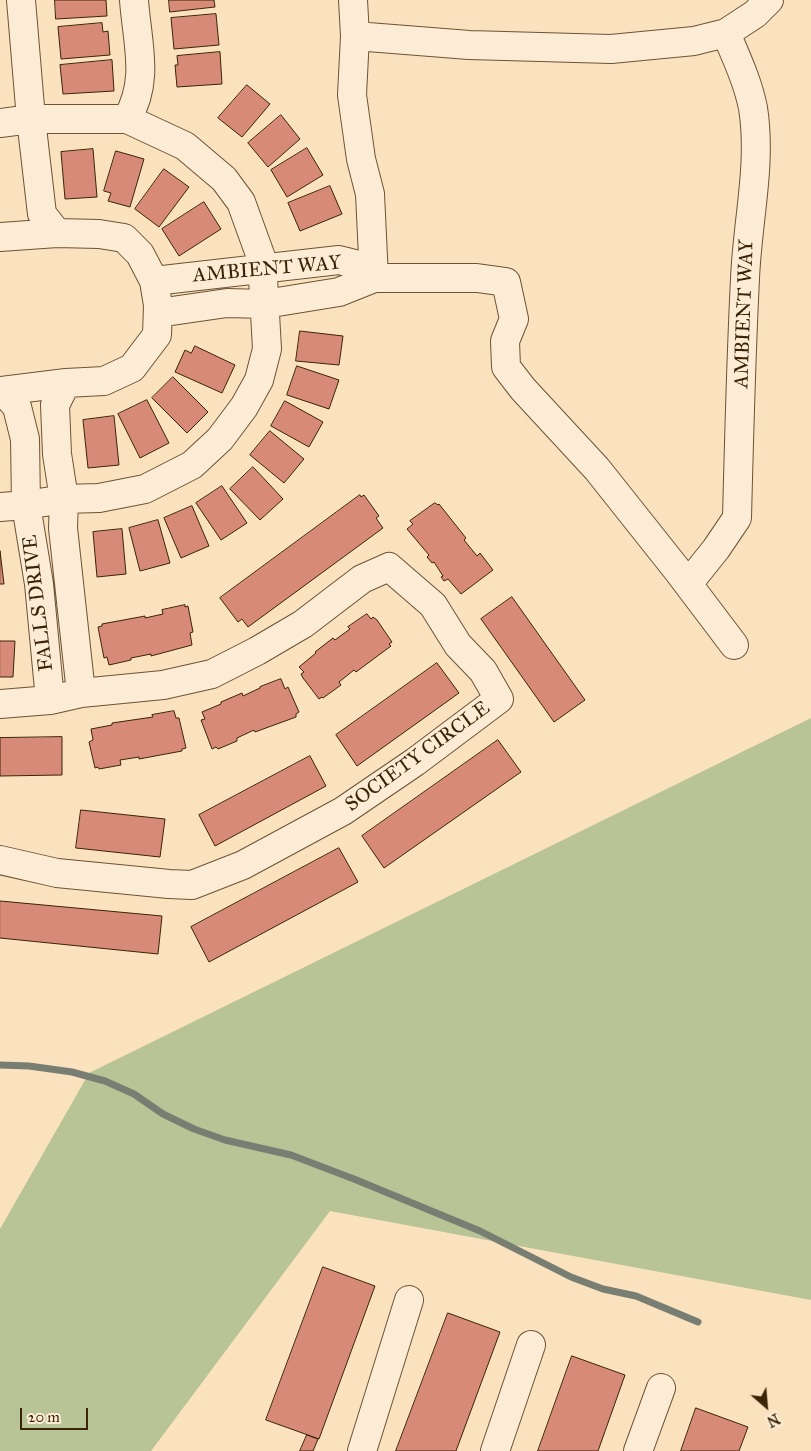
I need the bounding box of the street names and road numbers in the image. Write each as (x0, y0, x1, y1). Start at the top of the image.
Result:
street label: AMBIENT WAY (730, 239, 760, 389)
street label: AMBIENT WAY (192, 252, 342, 288)
street label: FALLS DRIVE (19, 533, 59, 673)
street label: SOCIETY CIRCLE (341, 697, 495, 817)

